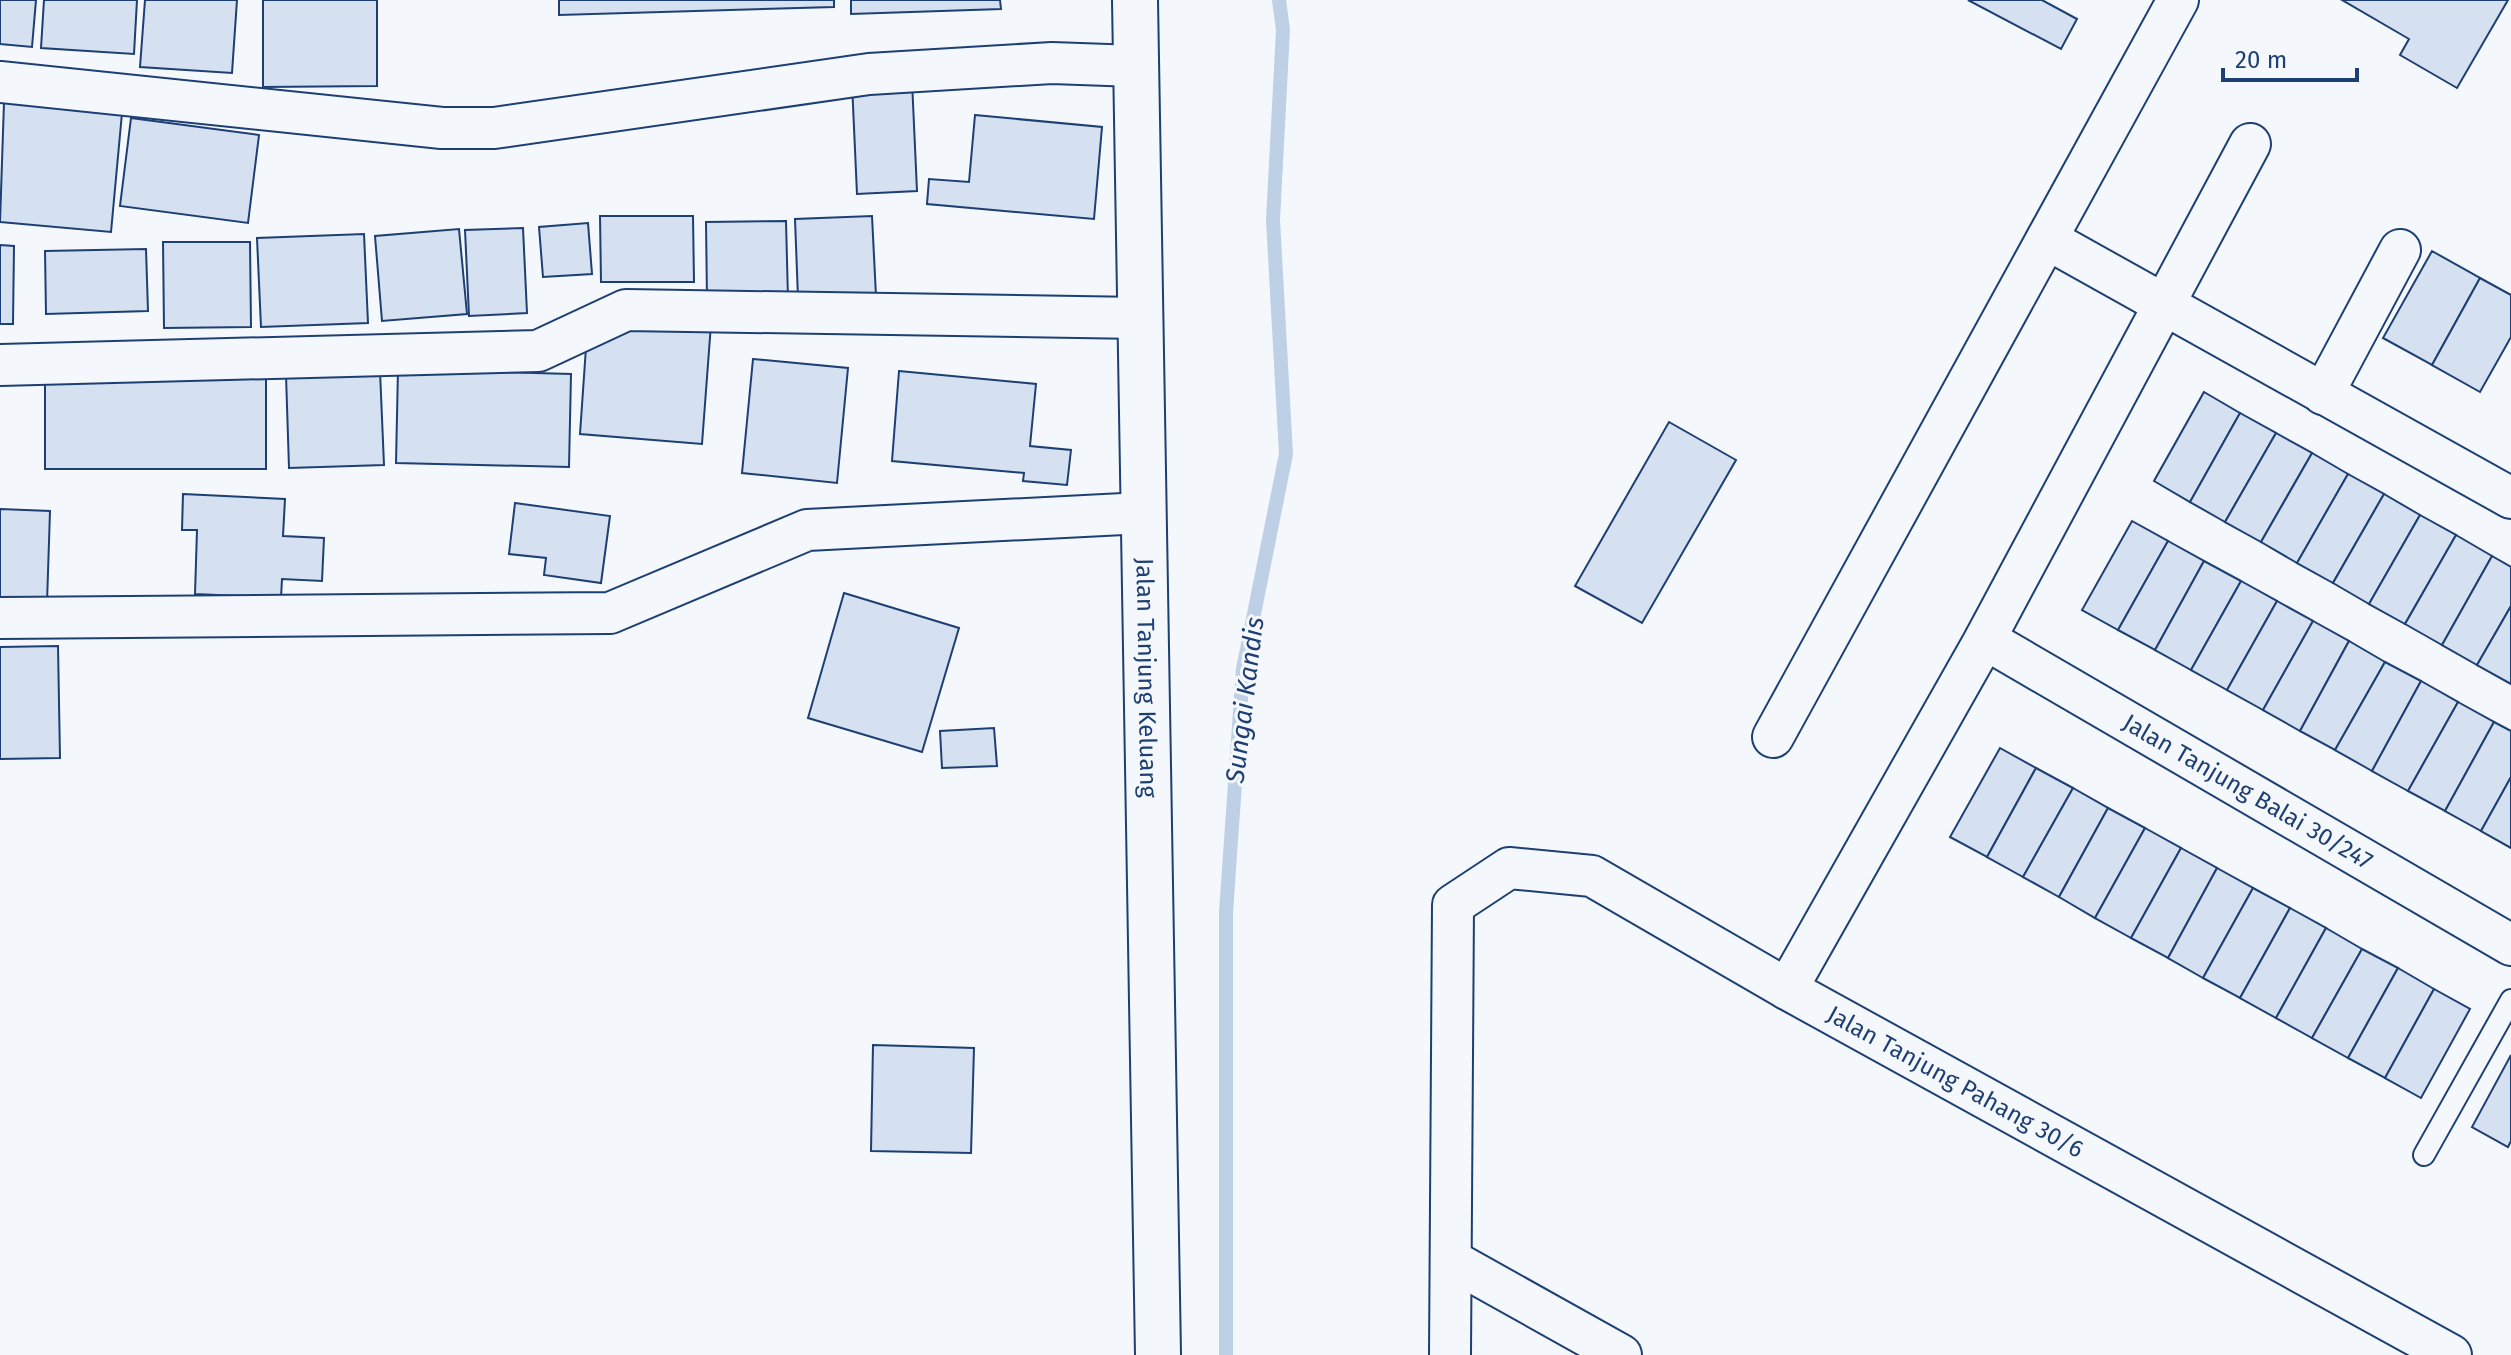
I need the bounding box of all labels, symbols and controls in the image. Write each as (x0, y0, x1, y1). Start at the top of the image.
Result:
scale bar (2223, 32, 2357, 82)
text: 20 m (2235, 46, 2287, 74)
street label: Jalan Tanjung Keluang (1130, 558, 1163, 799)
water label: Sungai Kandis (1219, 615, 1271, 786)
street label: Jalan Tanjung Balai 30/247 (2118, 708, 2378, 875)
street label: Jalan Tanjung Pahang 30/6 (1822, 1000, 2088, 1164)

